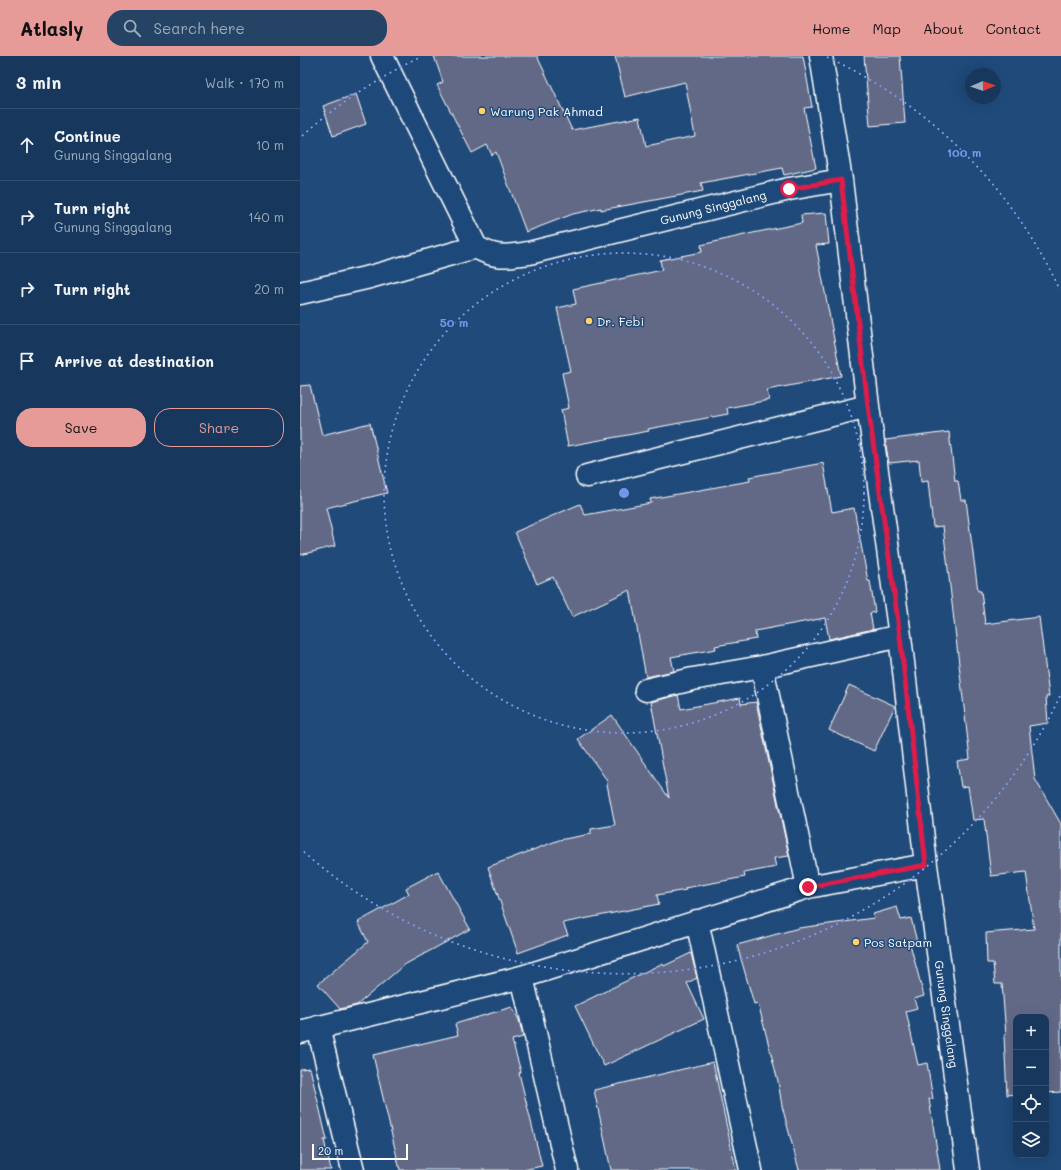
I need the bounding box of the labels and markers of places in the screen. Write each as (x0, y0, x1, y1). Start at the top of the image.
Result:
place label: Warung Pak Ahmad (490, 103, 603, 119)
marker: Warung Pak Ahmad (477, 106, 487, 116)
place label: Dr. Febi (597, 313, 644, 329)
marker: Dr. Febi (584, 316, 594, 326)
centre of rings (617, 486, 631, 500)
place label: Pos Satpam (864, 934, 932, 950)
marker: Pos Satpam (851, 937, 861, 947)

